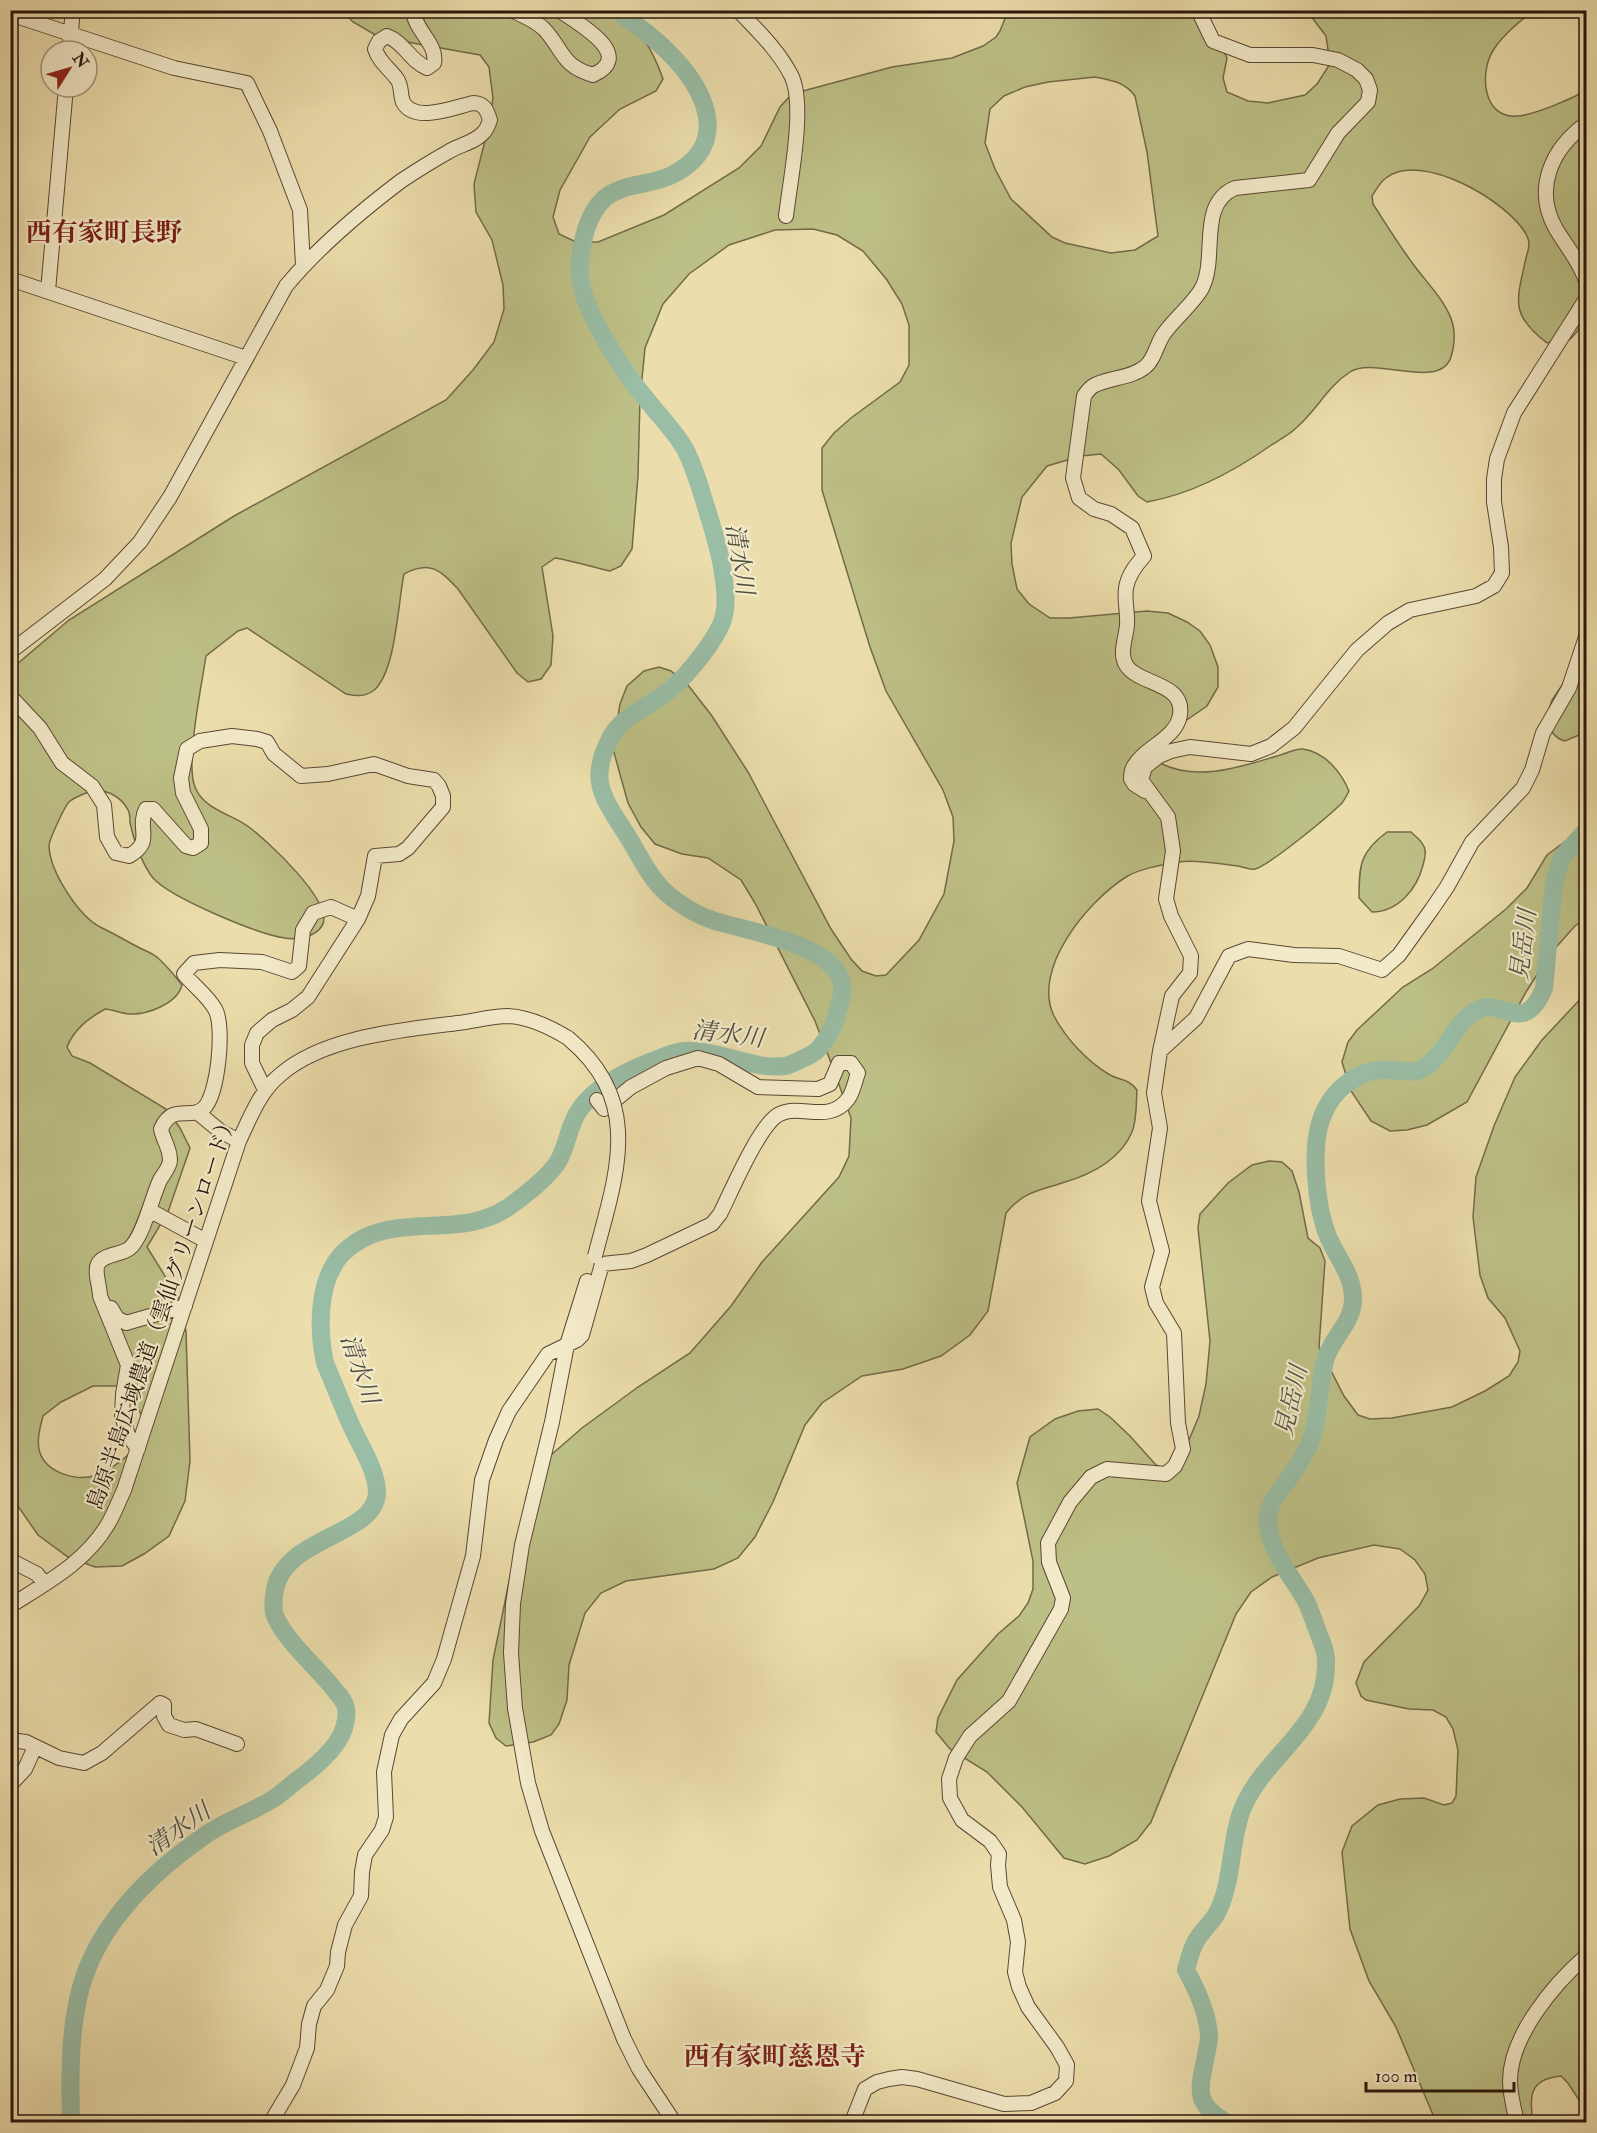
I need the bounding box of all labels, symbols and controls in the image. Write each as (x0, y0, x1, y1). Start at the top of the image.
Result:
north arrow (39, 39, 99, 99)
text: N (67, 48, 93, 73)
district label: 西有家町長野 (26, 217, 182, 249)
water label: 清水川 (719, 521, 761, 600)
water label: 見岳川 (1504, 904, 1544, 983)
water label: 清水川 (690, 1015, 769, 1055)
street label: 島原半島広域農道（雲仙グリーンロード） (81, 1109, 243, 1513)
water label: 清水川 (333, 1330, 387, 1411)
water label: 見岳川 (1268, 1360, 1315, 1440)
water label: 清水川 (140, 1794, 219, 1863)
district label: 西有家町慈恩寺 (684, 2041, 866, 2073)
scale bar (1366, 2055, 1514, 2093)
text: 100 m (1375, 2065, 1418, 2088)

